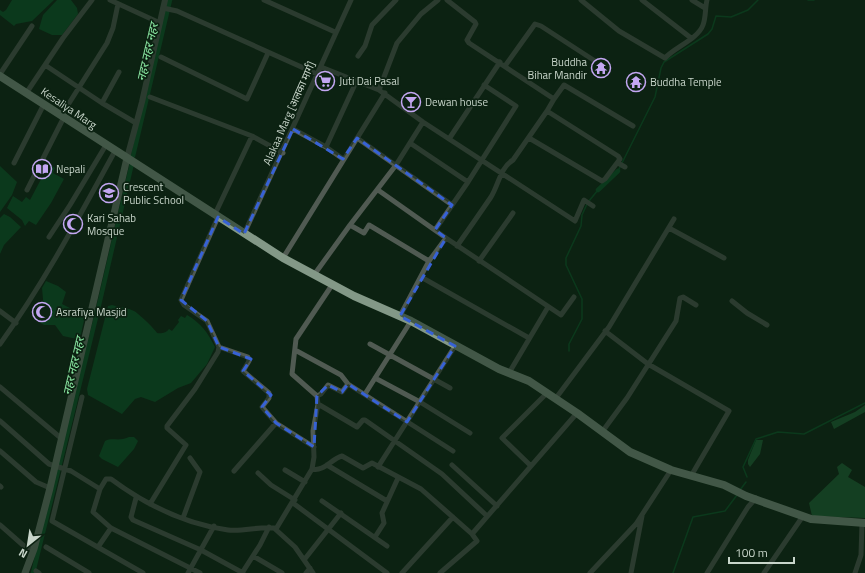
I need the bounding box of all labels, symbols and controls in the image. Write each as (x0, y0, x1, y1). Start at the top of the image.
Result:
water label: नहर नहर नहर (131, 19, 163, 83)
place label: Buddha Bihar Mandir (527, 54, 587, 83)
temple icon: Buddha Bihar Mandir (590, 57, 612, 79)
street label: Alakaa Marg [अलका मार्ग] (259, 58, 319, 168)
supermarket icon: Juti Dai Pasal (314, 70, 336, 92)
temple icon: Buddha Temple (625, 71, 647, 93)
place label: Juti Dai Pasal (339, 73, 399, 89)
place label: Buddha Temple (650, 74, 722, 90)
street label: Kesaliya Marg (38, 83, 100, 133)
bar icon: Dewan house (400, 91, 422, 113)
place label: Dewan house (425, 94, 488, 110)
library icon: Nepali (31, 158, 53, 180)
place label: Nepali (56, 161, 85, 177)
place label: Crescent Public School (123, 179, 184, 208)
school or university icon: Crescent Public School (98, 182, 120, 204)
place label: Kari Sahab Mosque (87, 210, 136, 239)
mosque icon: Kari Sahab Mosque (62, 213, 84, 235)
mosque icon: Asrafiya Masjid (31, 301, 53, 323)
place label: Asrafiya Masjid (56, 304, 127, 320)
water label: नहर नहर नहर (57, 333, 89, 397)
north arrow (8, 525, 48, 565)
scale bar (729, 539, 794, 565)
text: 100 m (735, 543, 768, 562)
text: N (16, 545, 30, 562)

